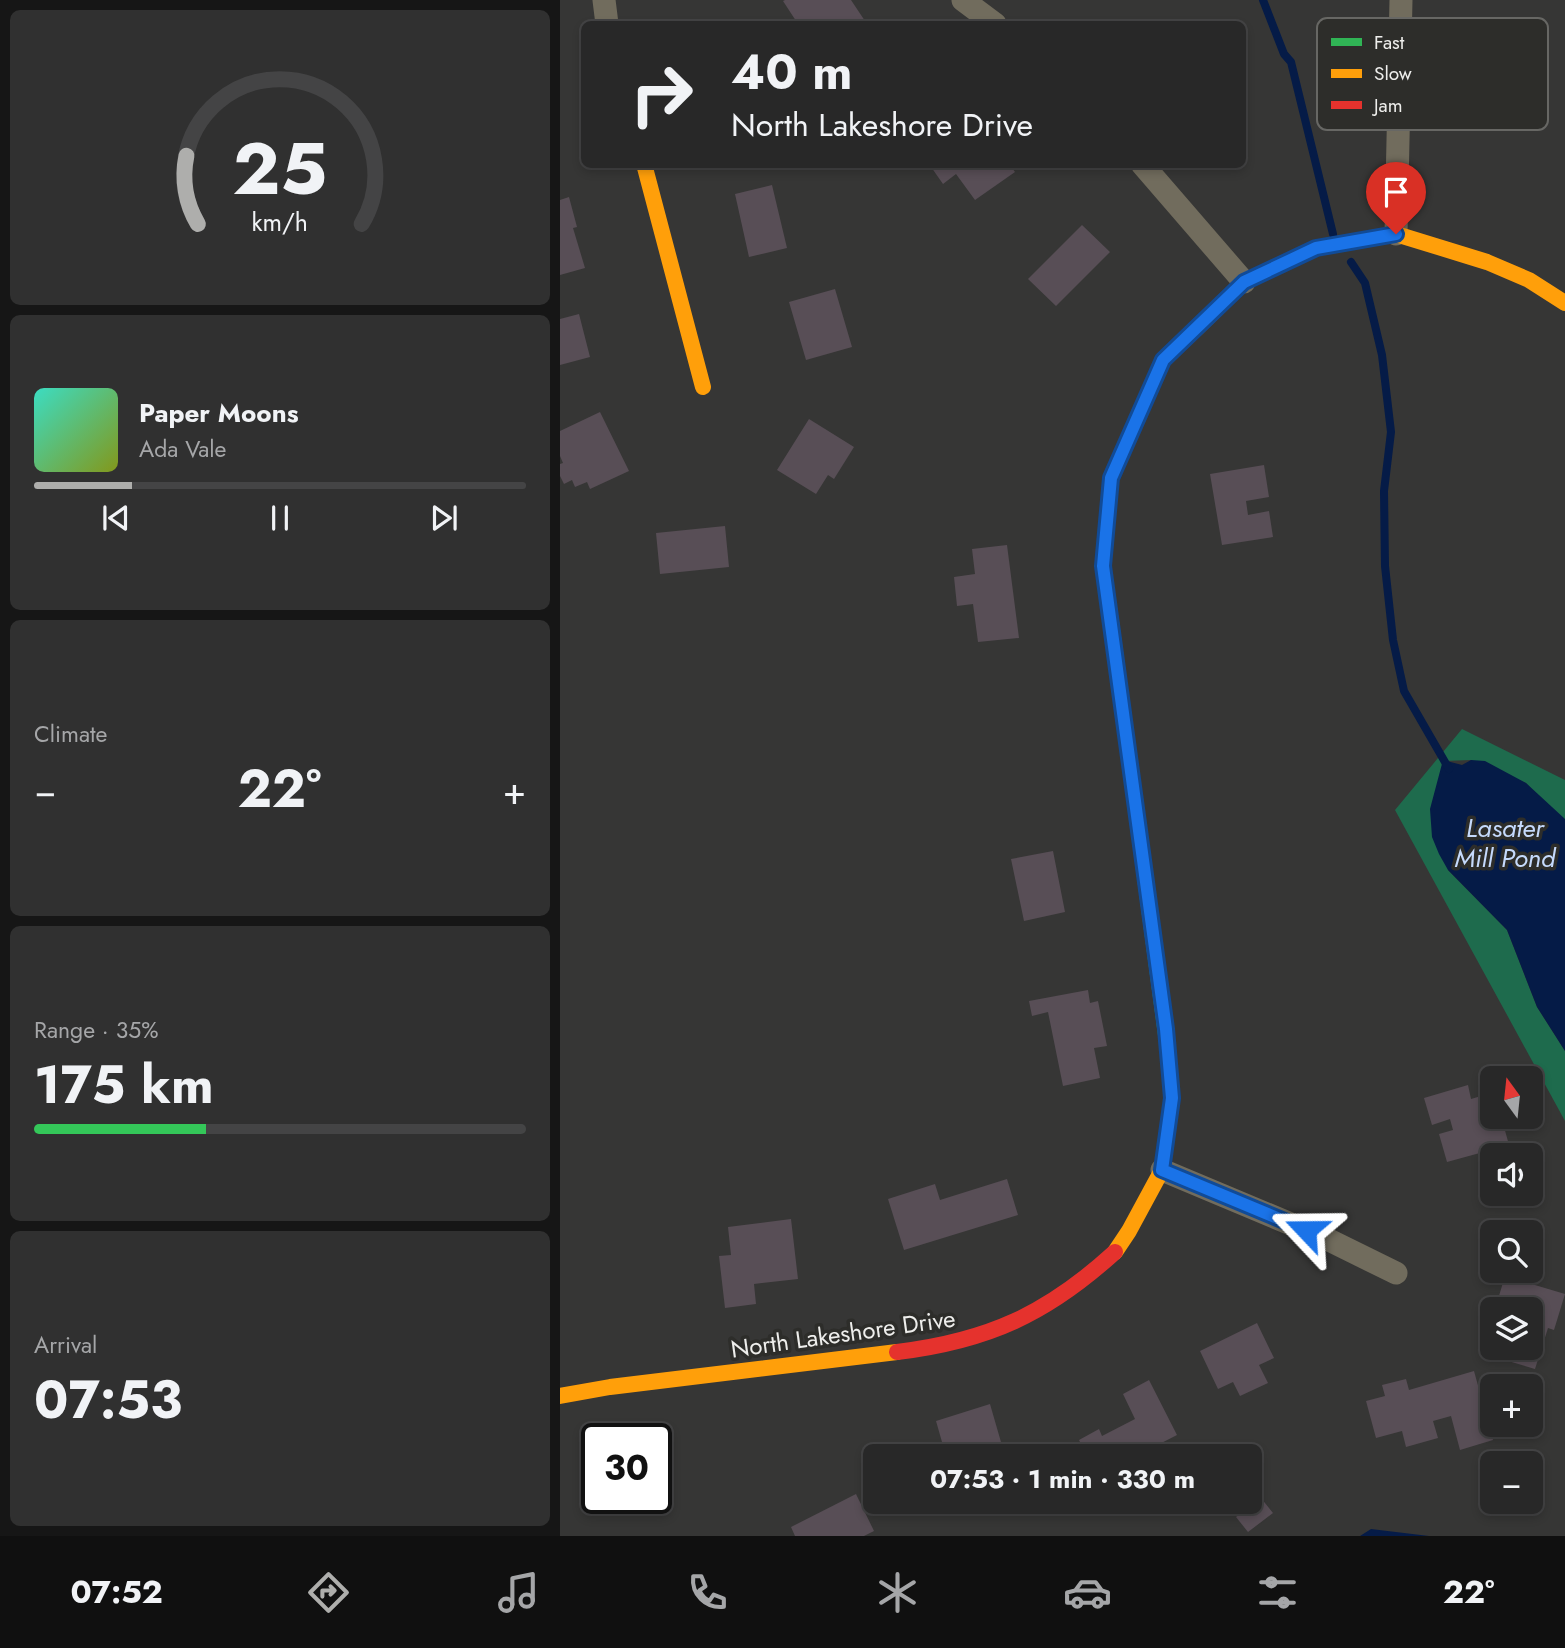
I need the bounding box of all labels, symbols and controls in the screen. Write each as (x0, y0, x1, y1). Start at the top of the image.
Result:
legend (1317, 18, 1548, 130)
text: Fast (1374, 29, 1405, 56)
text: 40 m (731, 37, 853, 107)
icon: right (616, 49, 707, 140)
text: Slow (1374, 60, 1412, 87)
text: Jam (1371, 92, 1403, 119)
text: North Lakeshore Drive (731, 102, 1033, 148)
text: 25 (233, 116, 327, 221)
pin (1366, 162, 1426, 234)
icon: arrive (1377, 173, 1415, 211)
text: km/h (252, 203, 308, 239)
text: Paper Moons (139, 394, 299, 432)
text: Ada Vale (139, 432, 226, 466)
icon: previous (97, 499, 135, 537)
icon: pause (261, 499, 299, 537)
icon: next (425, 499, 463, 537)
text: Climate (34, 717, 107, 751)
text: 22° (238, 751, 321, 827)
text: − (34, 763, 56, 818)
text: + (503, 763, 526, 818)
water label: Lasater Mill Pond (1455, 809, 1557, 877)
text: Range · 35% (34, 1013, 158, 1047)
text: 175 km (34, 1047, 214, 1123)
north arrow (1480, 1066, 1544, 1129)
map controls (1480, 1066, 1543, 1514)
button: sound (1480, 1143, 1543, 1206)
position arrow (1269, 1193, 1343, 1267)
button: search (1480, 1220, 1543, 1283)
button: layers (1480, 1297, 1543, 1360)
street label: North Lakeshore Drive (728, 1300, 958, 1367)
text: Arrival (34, 1328, 97, 1362)
text: 07:53 (34, 1362, 182, 1438)
button: + (1480, 1374, 1543, 1437)
speed limit sign: 30 (581, 1423, 672, 1514)
button: − (1480, 1451, 1543, 1514)
text: 07:53 · 1 min · 330 m (930, 1460, 1195, 1498)
icon: directions (304, 1568, 353, 1617)
icon: music (494, 1568, 543, 1617)
icon: phone (683, 1568, 732, 1617)
icon: climate (873, 1568, 922, 1617)
icon: car (1063, 1568, 1112, 1617)
icon: filters (1253, 1568, 1302, 1617)
text: 07:52 (70, 1569, 163, 1615)
text: 22° (1443, 1569, 1494, 1615)

